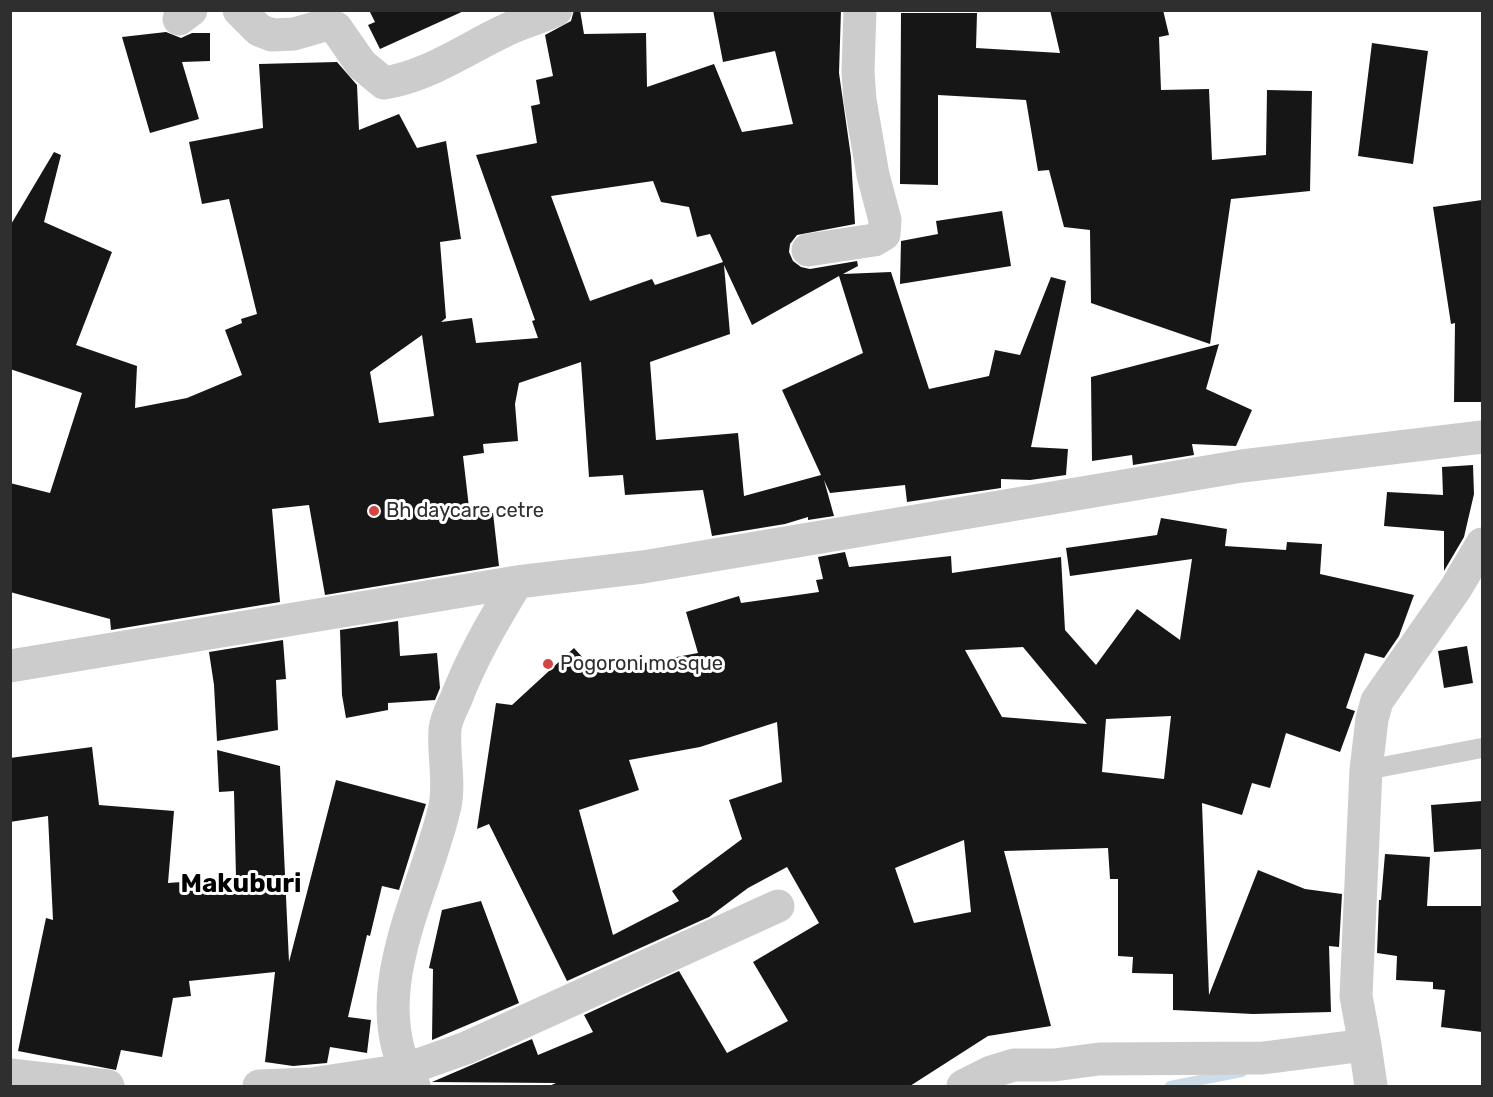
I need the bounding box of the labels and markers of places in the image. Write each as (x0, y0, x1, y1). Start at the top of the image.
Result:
place label: Bh daycare cetre (386, 499, 544, 523)
marker: Bh daycare cetre (367, 504, 381, 518)
place label: Pogoroni mosque (560, 652, 723, 676)
marker: Pogoroni mosque (541, 657, 555, 671)

